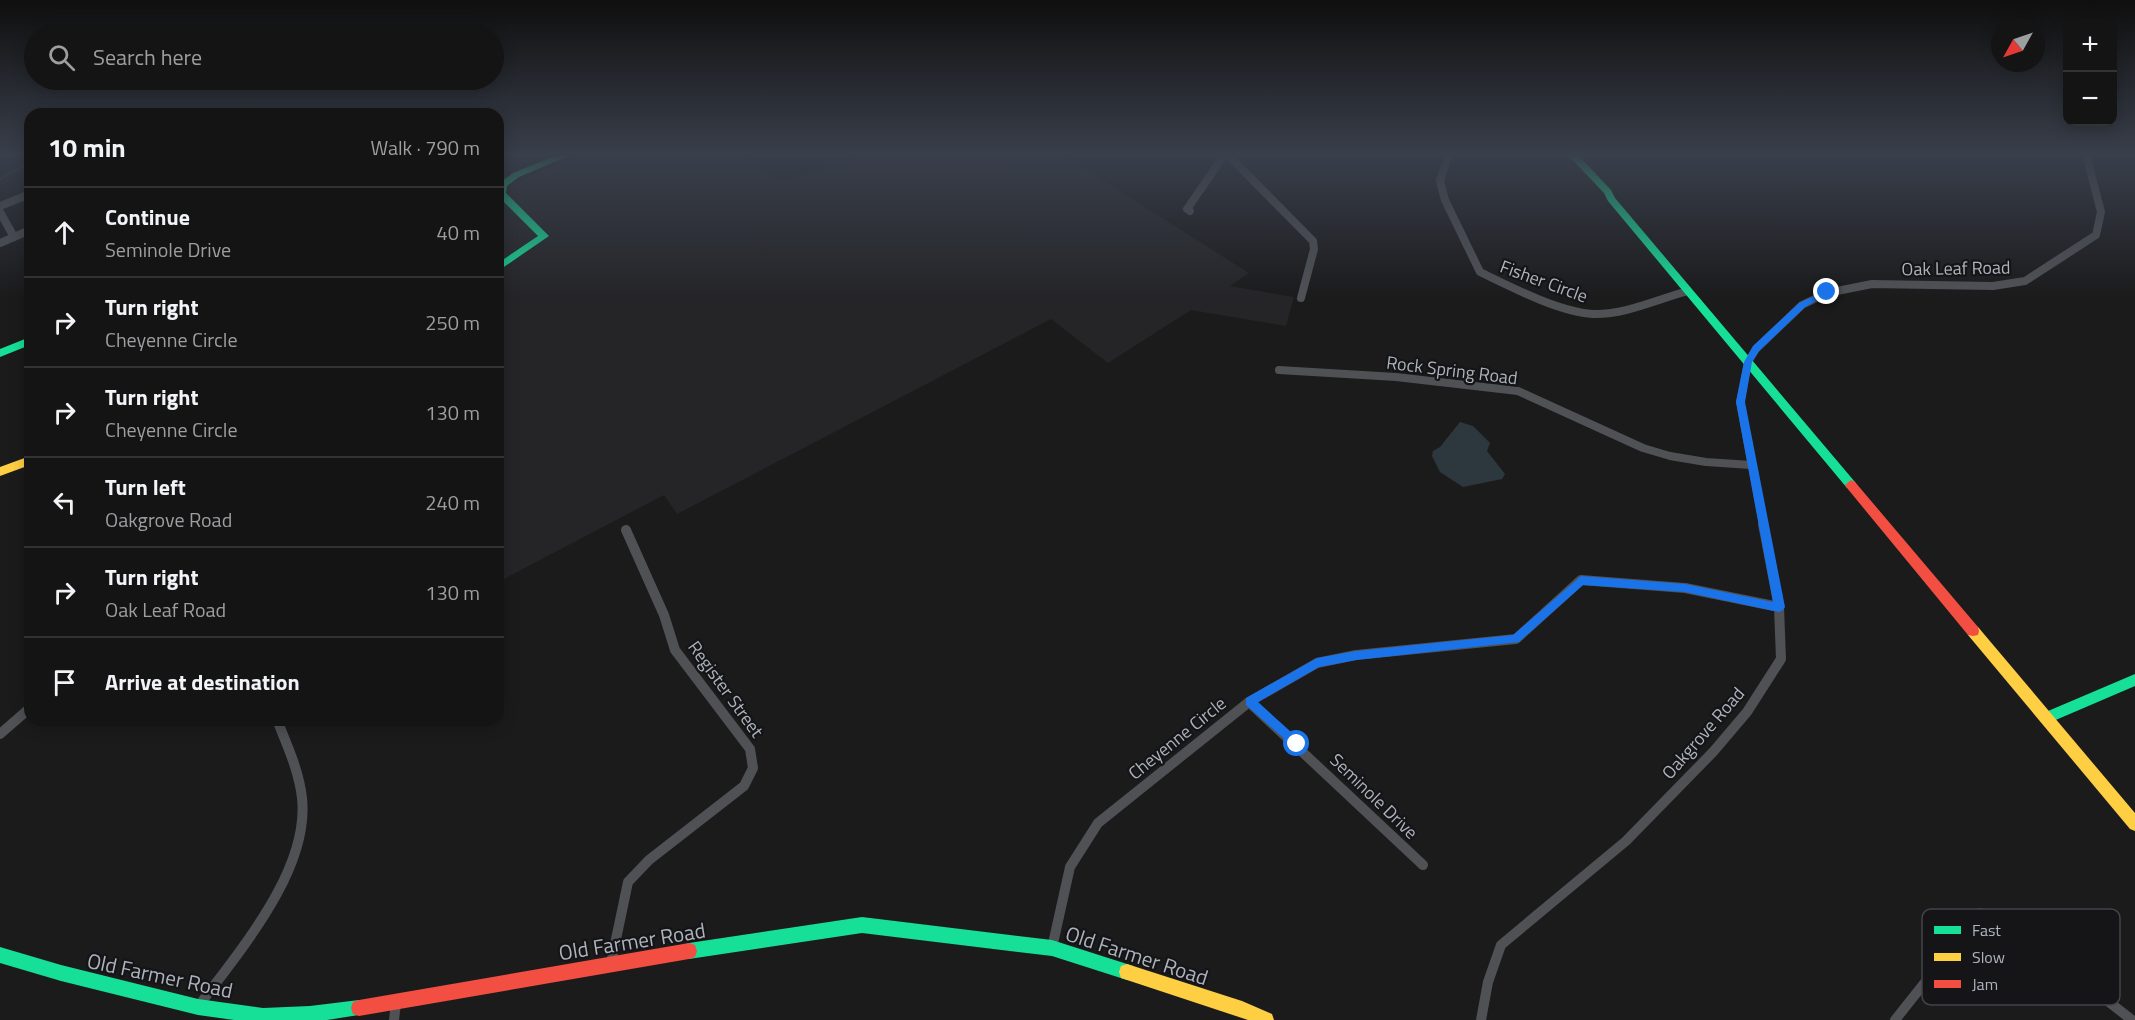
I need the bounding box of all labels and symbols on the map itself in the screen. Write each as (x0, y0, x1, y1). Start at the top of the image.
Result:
north arrow (1991, 18, 2045, 72)
street label: Fisher Circle (1496, 253, 1592, 309)
street label: Oak Leaf Road (1901, 254, 2011, 282)
route end (1813, 278, 1839, 304)
street label: Rock Spring Road (1385, 349, 1519, 391)
street label: Register Street (682, 635, 771, 743)
street label: Oakgrove Road (1655, 681, 1751, 785)
street label: Cheyenne Circle (1122, 690, 1232, 786)
route start (1283, 730, 1309, 756)
street label: Seminole Drive (1324, 747, 1424, 845)
legend (1922, 909, 2120, 1005)
street label: Old Farmer Road (556, 914, 708, 968)
street label: Old Farmer Road (1062, 917, 1212, 993)
text: Fast (1972, 918, 2001, 942)
street label: Old Farmer Road (84, 944, 236, 1006)
text: Slow (1972, 945, 2005, 969)
text: Jam (1972, 972, 1998, 996)

